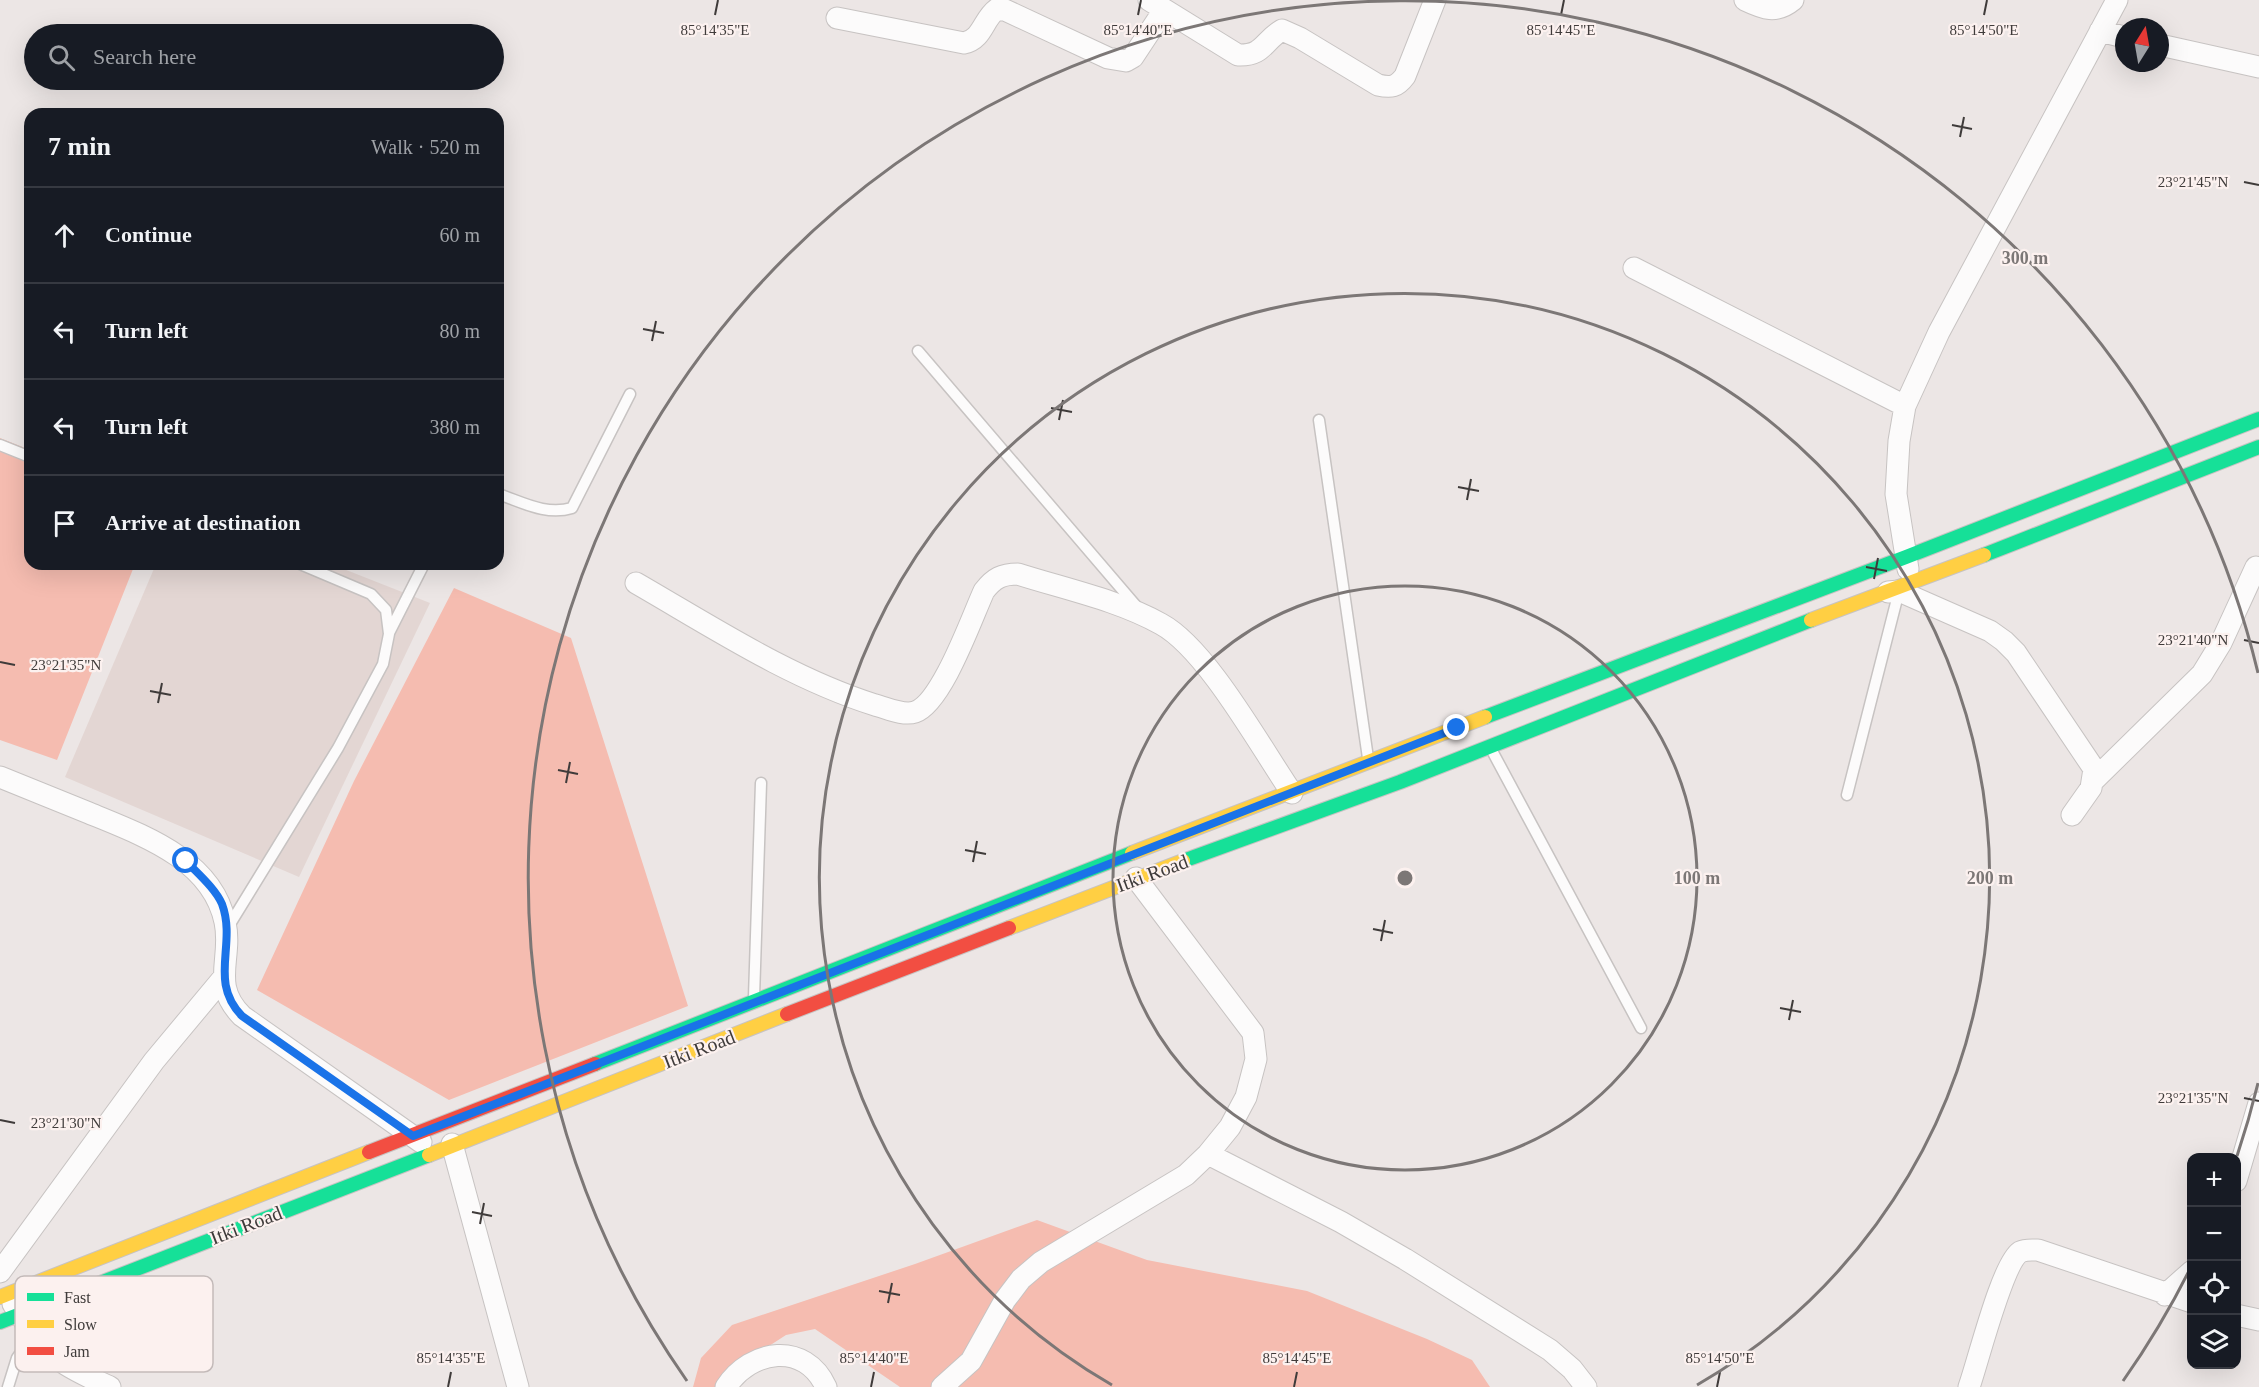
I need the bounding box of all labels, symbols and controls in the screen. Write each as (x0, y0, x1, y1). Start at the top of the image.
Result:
north arrow (2115, 18, 2169, 72)
text: 85°14'35"E (681, 22, 750, 38)
text: 85°14'40"E (1104, 22, 1173, 38)
text: 85°14'45"E (1527, 22, 1596, 38)
text: 85°14'50"E (1950, 22, 2019, 38)
search box (24, 24, 504, 90)
icon: search (45, 41, 78, 74)
text: Search here (93, 44, 196, 69)
text: 7 min (48, 132, 111, 161)
text: Walk · 520 m (371, 136, 480, 158)
text: 23°21'45"N (2158, 174, 2228, 190)
icon: ahead (48, 219, 81, 252)
text: Continue (105, 222, 192, 247)
text: 60 m (439, 224, 480, 246)
text: 300 m (2002, 248, 2048, 268)
icon: left (48, 315, 81, 348)
text: Turn left (105, 318, 188, 343)
text: 80 m (439, 320, 480, 342)
icon: left (48, 411, 81, 444)
text: Turn left (105, 414, 188, 439)
text: 380 m (429, 416, 480, 438)
icon: arrive (48, 507, 81, 540)
text: Arrive at destination (105, 510, 301, 535)
text: 23°21'40"N (2158, 632, 2228, 648)
text: 23°21'35"N (31, 657, 101, 673)
route end (1443, 714, 1469, 740)
route start (172, 847, 198, 873)
street label: Itki Road (1113, 850, 1191, 896)
centre of rings (1395, 868, 1415, 888)
text: 100 m (1674, 868, 1720, 888)
text: 200 m (1967, 868, 2013, 888)
street label: Itki Road (660, 1025, 738, 1073)
text: 23°21'35"N (2158, 1090, 2228, 1106)
text: 23°21'30"N (31, 1115, 101, 1131)
map controls (2187, 1153, 2241, 1369)
button: + (2187, 1153, 2241, 1207)
street label: Itki Road (207, 1201, 285, 1249)
button: − (2187, 1207, 2241, 1261)
button: locate (2187, 1261, 2241, 1315)
legend (15, 1276, 213, 1372)
text: Fast (64, 1289, 91, 1306)
button: layers (2187, 1315, 2241, 1369)
text: Slow (64, 1316, 97, 1333)
text: Jam (64, 1343, 90, 1360)
text: 85°14'35"E (417, 1350, 486, 1366)
text: 85°14'40"E (840, 1350, 909, 1366)
text: 85°14'45"E (1263, 1350, 1332, 1366)
text: 85°14'50"E (1686, 1350, 1755, 1366)

